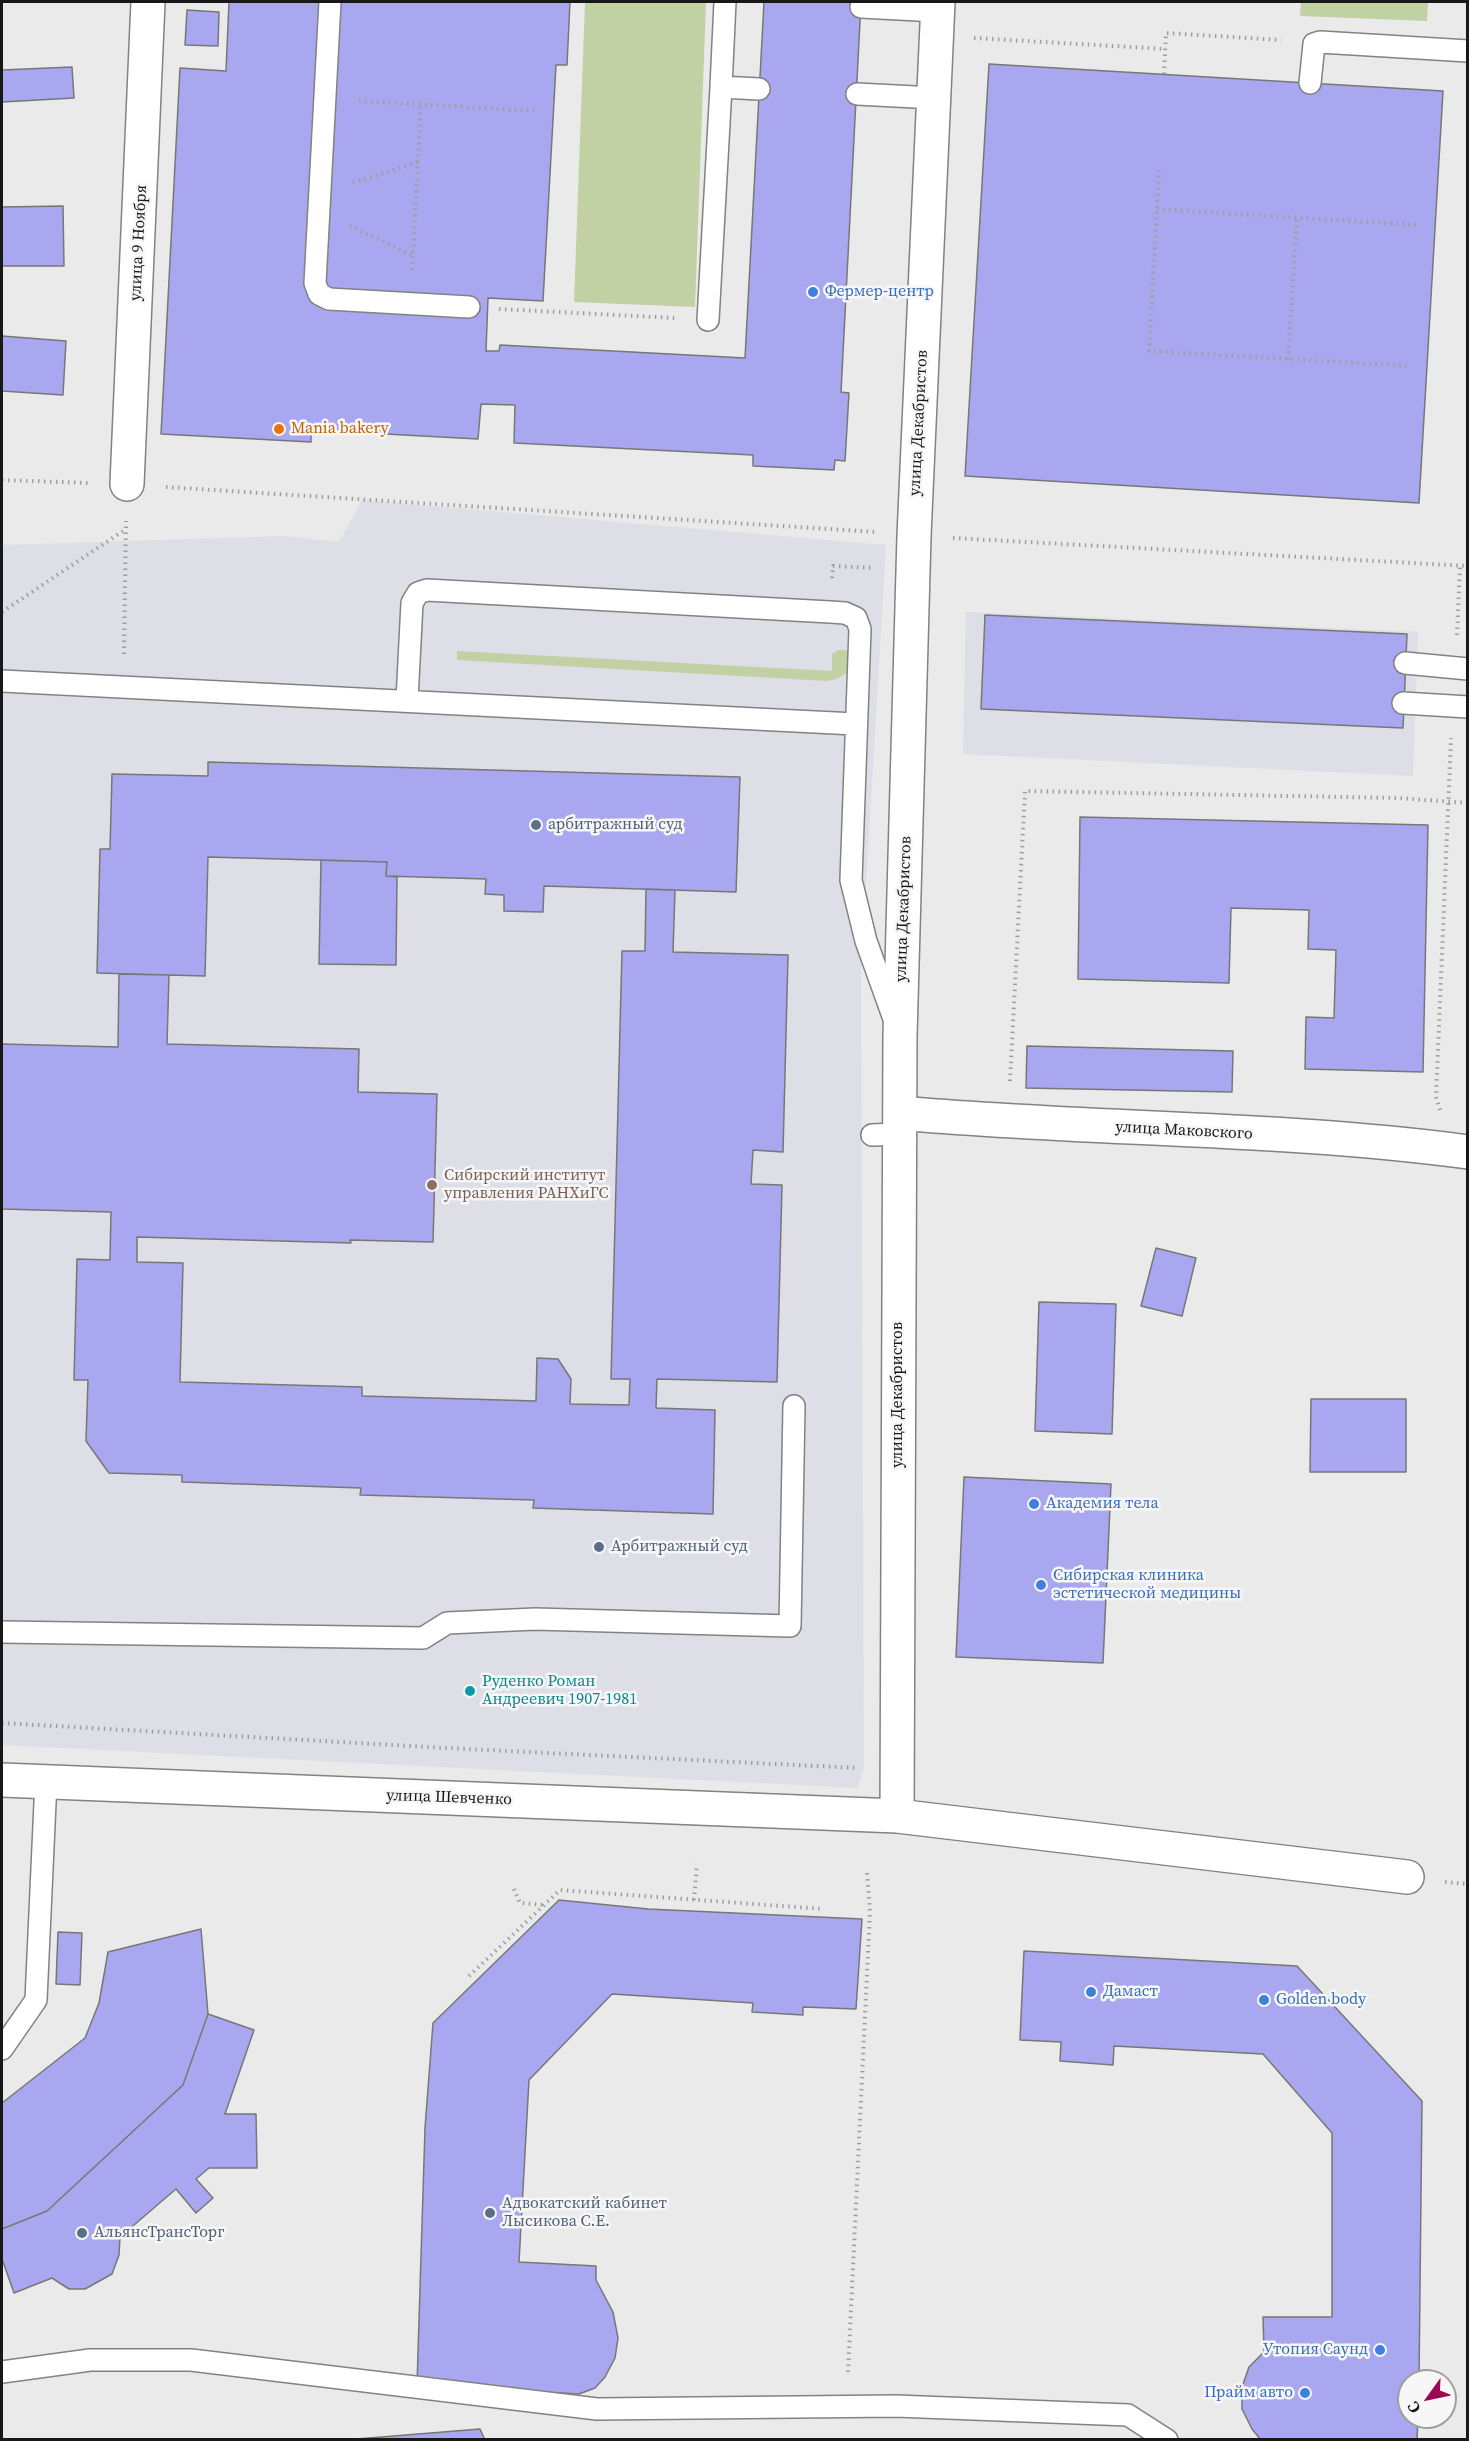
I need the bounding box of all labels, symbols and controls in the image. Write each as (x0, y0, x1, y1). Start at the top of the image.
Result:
street label: улица 9 Ноября (126, 184, 152, 302)
place label: Фермер-центр (825, 282, 934, 302)
marker: Фермер-центр (806, 285, 820, 299)
street label: улица Декабристов (906, 350, 932, 496)
place label: Mania bakery (291, 419, 389, 439)
marker: Mania bakery (272, 422, 286, 436)
place label: арбитражный суд (548, 815, 682, 835)
marker: арбитражный суд (529, 818, 543, 832)
street label: улица Декабристов (892, 836, 916, 982)
street label: улица Маковского (1115, 1118, 1253, 1144)
place label: Сибирский институт управления РАНХиГС (444, 1166, 609, 1204)
marker: Сибирский институт управления РАНХиГС (425, 1178, 439, 1192)
street label: улица Декабристов (888, 1322, 908, 1468)
place label: Академия тела (1046, 1494, 1159, 1514)
marker: Академия тела (1027, 1497, 1041, 1511)
place label: Арбитражный суд (611, 1537, 748, 1557)
marker: Арбитражный суд (592, 1540, 606, 1554)
place label: Сибирская клиника эстетической медицины (1053, 1566, 1241, 1604)
marker: Сибирская клиника эстетической медицины (1034, 1578, 1048, 1592)
place label: Руденко Роман Андреевич 1907-1981 (482, 1672, 637, 1710)
marker: Руденко Роман Андреевич 1907-1981 (463, 1684, 477, 1698)
street label: улица Шевченко (386, 1786, 512, 1810)
place label: Дамаст (1103, 1982, 1158, 2002)
marker: Дамаст (1084, 1985, 1098, 1999)
place label: Golden body (1276, 1990, 1366, 2010)
marker: Golden body (1257, 1993, 1271, 2007)
place label: Адвокатский кабинет Лысикова С.Е. (502, 2194, 667, 2232)
marker: Адвокатский кабинет Лысикова С.Е. (483, 2206, 497, 2220)
place label: АльянсТрансТорг (94, 2223, 224, 2243)
marker: АльянсТрансТорг (75, 2226, 89, 2240)
place label: Утопия Саунд (1263, 2340, 1368, 2360)
marker: Утопия Саунд (1373, 2343, 1387, 2357)
north arrow (1397, 2369, 1457, 2429)
place label: Прайм авто (1204, 2383, 1293, 2403)
marker: Прайм авто (1298, 2386, 1312, 2400)
text: С (1402, 2398, 1426, 2418)

